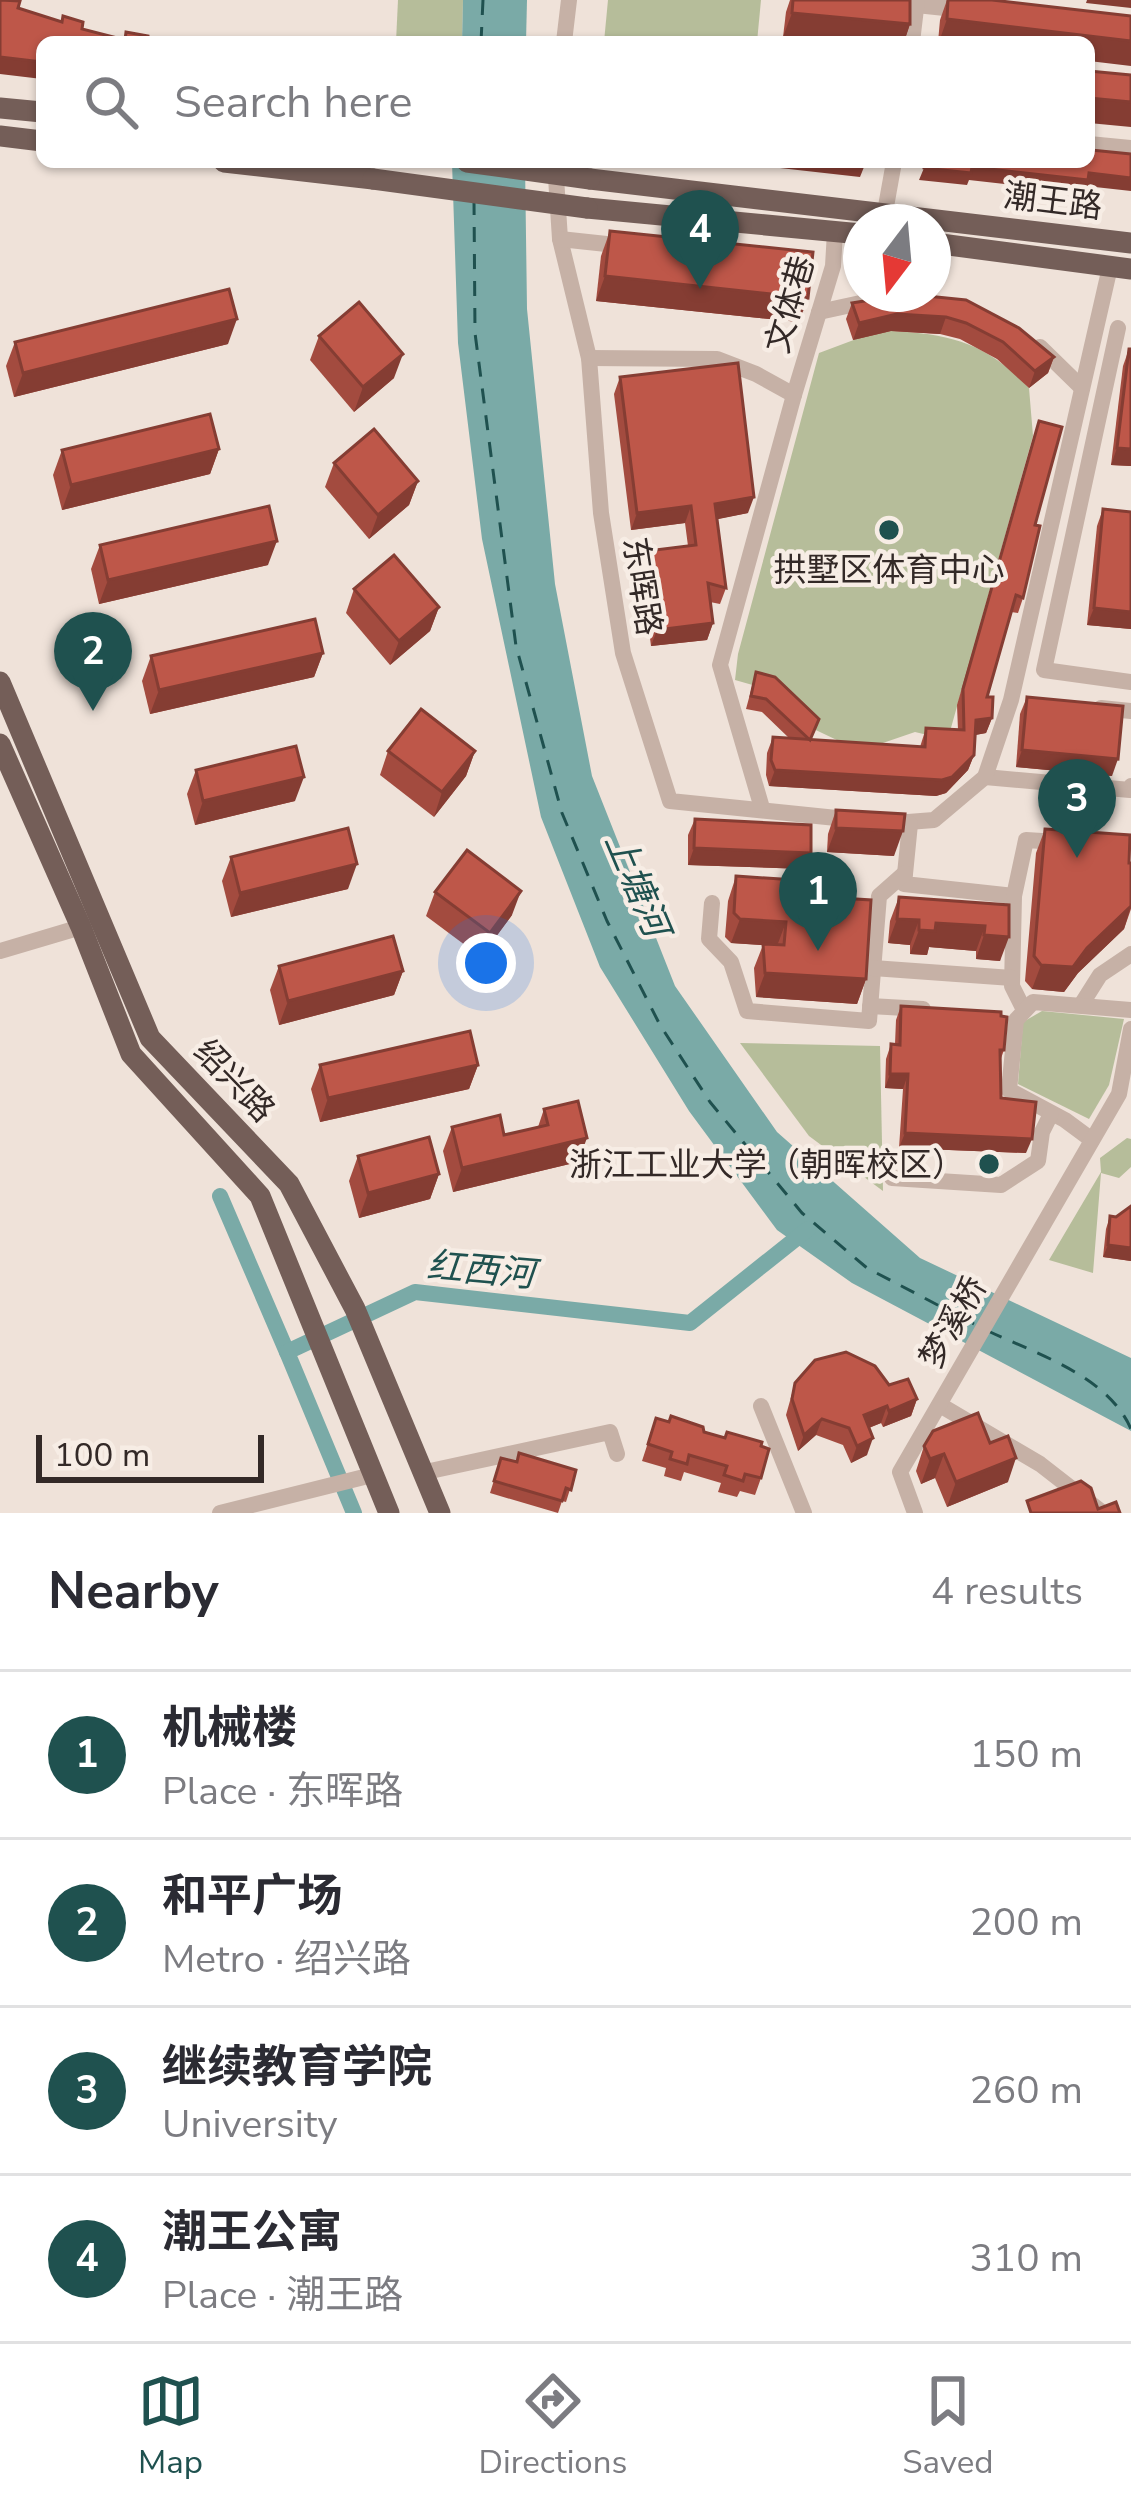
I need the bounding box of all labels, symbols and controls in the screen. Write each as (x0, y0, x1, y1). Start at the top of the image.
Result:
search box (36, 36, 1095, 168)
icon: search (78, 69, 144, 135)
text: Search here (174, 72, 413, 133)
street label: 潮王路 (1001, 173, 1105, 230)
pin: 4 (661, 190, 739, 289)
north arrow (843, 204, 951, 312)
street label: 文体巷 (755, 251, 826, 358)
marker: 拱墅区体育中心 (876, 517, 902, 543)
street label: 东晖路 (612, 534, 671, 639)
place label: 拱墅区体育中心 (774, 548, 1005, 593)
pin: 2 (54, 612, 132, 711)
pin: 3 (1038, 759, 1116, 858)
water label: 上塘河 (593, 825, 683, 949)
pin: 1 (779, 852, 857, 951)
your location (456, 933, 516, 993)
street label: 绍兴路 (183, 1030, 284, 1132)
place label: 浙江工业大学（朝晖校区） (569, 1143, 965, 1188)
marker: 浙江工业大学（朝晖校区） (976, 1151, 1002, 1177)
water label: 红西河 (425, 1241, 543, 1300)
street label: 梦溪桥 (909, 1269, 998, 1377)
scale bar (36, 1429, 264, 1482)
text: 100 m (54, 1433, 150, 1478)
text: Nearby (48, 1556, 219, 1626)
text: 4 results (931, 1565, 1083, 1618)
text: 机械楼 (162, 1698, 297, 1759)
text: 1 (75, 1728, 99, 1781)
text: 150 m (969, 1728, 1083, 1781)
text: Place · 东晖路 (162, 1765, 403, 1818)
text: 和平广场 (162, 1866, 342, 1927)
text: 2 (75, 1896, 99, 1949)
text: 200 m (969, 1896, 1083, 1949)
text: Metro · 绍兴路 (162, 1933, 411, 1986)
text: 继续教育学院 (162, 2037, 432, 2098)
text: 3 (75, 2064, 99, 2117)
text: 260 m (969, 2064, 1083, 2117)
text: University (162, 2098, 338, 2151)
text: 潮王公寓 (162, 2202, 342, 2263)
text: 4 (75, 2232, 99, 2285)
text: 310 m (969, 2232, 1083, 2285)
text: Place · 潮王路 (162, 2269, 403, 2322)
tab: Map (138, 2368, 204, 2485)
tab: Directions (479, 2368, 627, 2485)
tab: Saved (902, 2368, 993, 2485)

